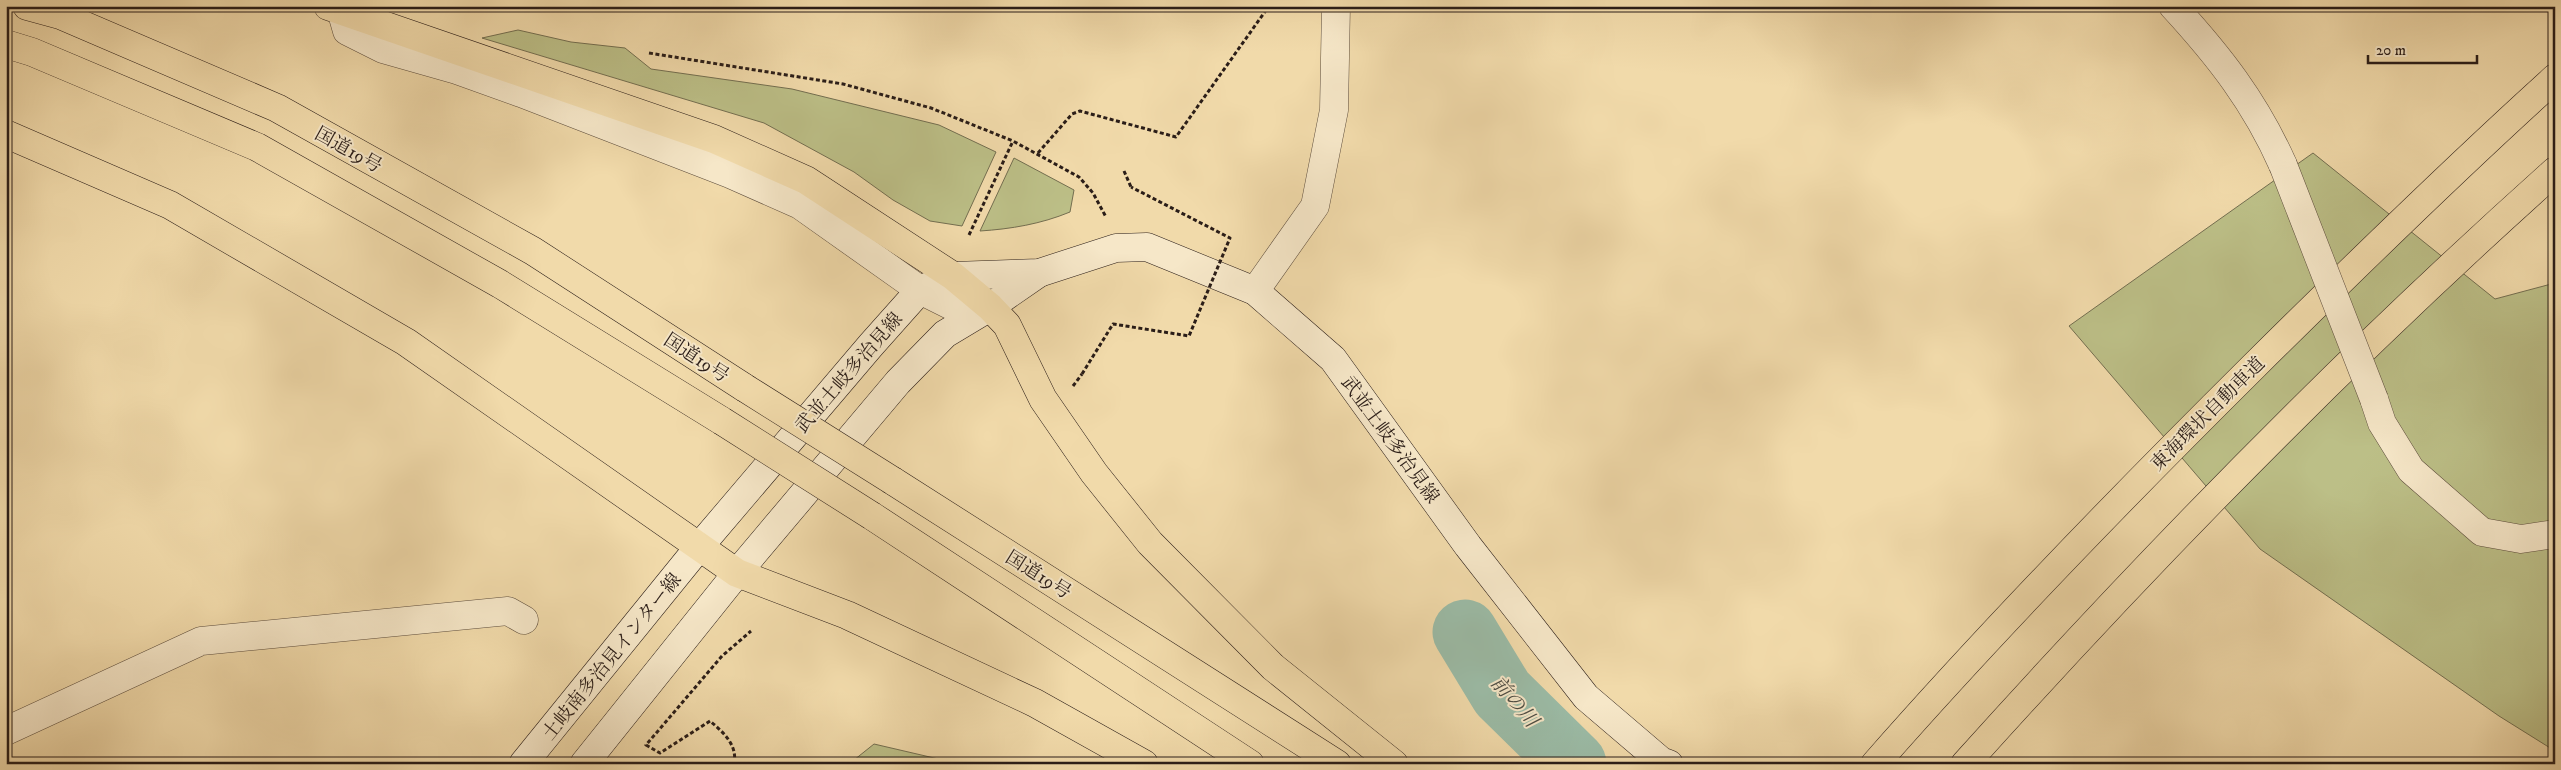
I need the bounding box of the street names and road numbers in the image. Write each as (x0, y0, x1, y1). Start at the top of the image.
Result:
street label: 国道19号 (311, 122, 386, 178)
street label: 武並土岐多治見線 (791, 308, 908, 438)
street label: 国道19号 (659, 329, 733, 388)
street label: 東海環状自動車道 (2146, 352, 2270, 476)
street label: 武並土岐多治見線 (1336, 372, 1444, 508)
street label: 国道19号 (1001, 546, 1075, 604)
street label: 土岐南多治見インター線 (538, 569, 687, 745)

